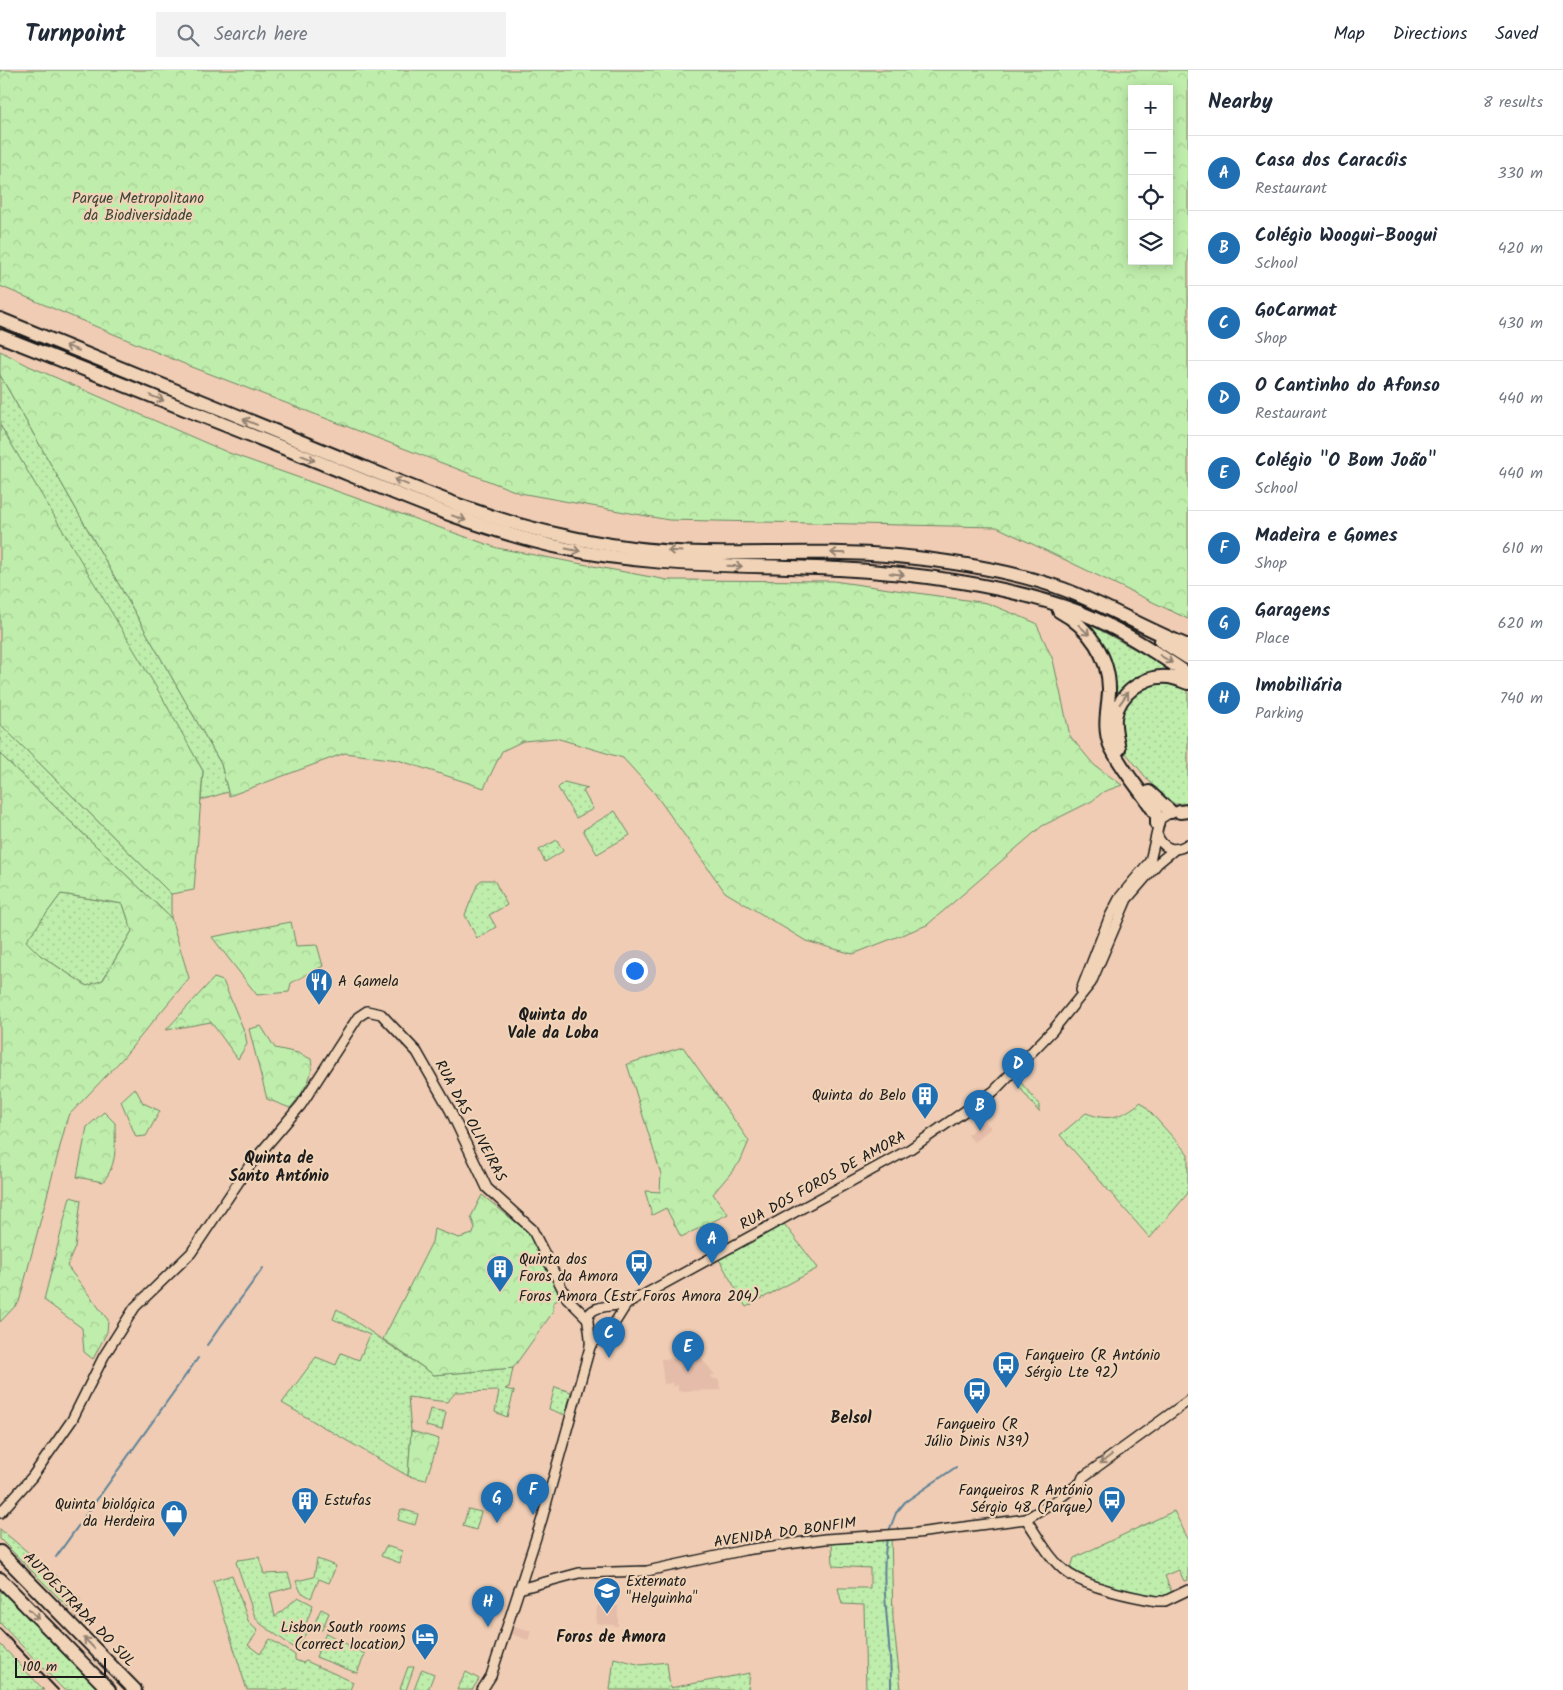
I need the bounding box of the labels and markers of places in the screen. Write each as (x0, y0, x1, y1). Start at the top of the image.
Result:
restaurant icon: A Gamela (304, 967, 334, 1006)
place label: A Gamela (338, 970, 399, 994)
pin: D (1002, 1048, 1034, 1089)
building icon: Quinta do Belo (910, 1081, 940, 1120)
place label: Quinta do Belo (812, 1084, 906, 1108)
pin: B (964, 1090, 996, 1131)
pin: A (696, 1223, 728, 1264)
place label: Quinta dos Foros da Amora (519, 1248, 618, 1289)
bus stop icon: Foros Amora (Estr Foros Amora 204) (624, 1248, 654, 1287)
building icon: Quinta dos Foros da Amora (485, 1254, 515, 1293)
place label: Foros Amora (Estr Foros Amora 204) (519, 1285, 759, 1309)
pin: C (593, 1317, 625, 1358)
pin: E (672, 1331, 704, 1372)
place label: Fanqueiro (R António Sérgio Lte 92) (1025, 1344, 1161, 1385)
bus stop icon: Fanqueiro (R António Sérgio Lte 92) (991, 1350, 1021, 1389)
bus stop icon: Fanqueiro (R Júlio Dinis N39) (962, 1376, 992, 1415)
place label: Fanqueiro (R Júlio Dinis N39) (924, 1413, 1030, 1454)
pin: F (517, 1474, 549, 1515)
place label: Fanqueiros R António Sérgio 48 (Parque) (958, 1479, 1093, 1520)
pin: G (481, 1482, 513, 1523)
bus stop icon: Fanqueiros R António Sérgio 48 (Parque) (1097, 1485, 1127, 1524)
building icon: Estufas (290, 1486, 320, 1525)
place label: Estufas (324, 1489, 372, 1513)
place label: Quinta biológica da Herdeira (55, 1493, 155, 1534)
shop icon: Quinta biológica da Herdeira (159, 1499, 189, 1538)
place label: Externato "Helguinha" (626, 1570, 697, 1611)
school or university icon: Externato "Helguinha" (592, 1576, 622, 1615)
pin: H (472, 1586, 504, 1627)
place label: Lisbon South rooms (correct location) (280, 1616, 407, 1657)
hotel icon: Lisbon South rooms (correct location) (410, 1622, 440, 1661)

